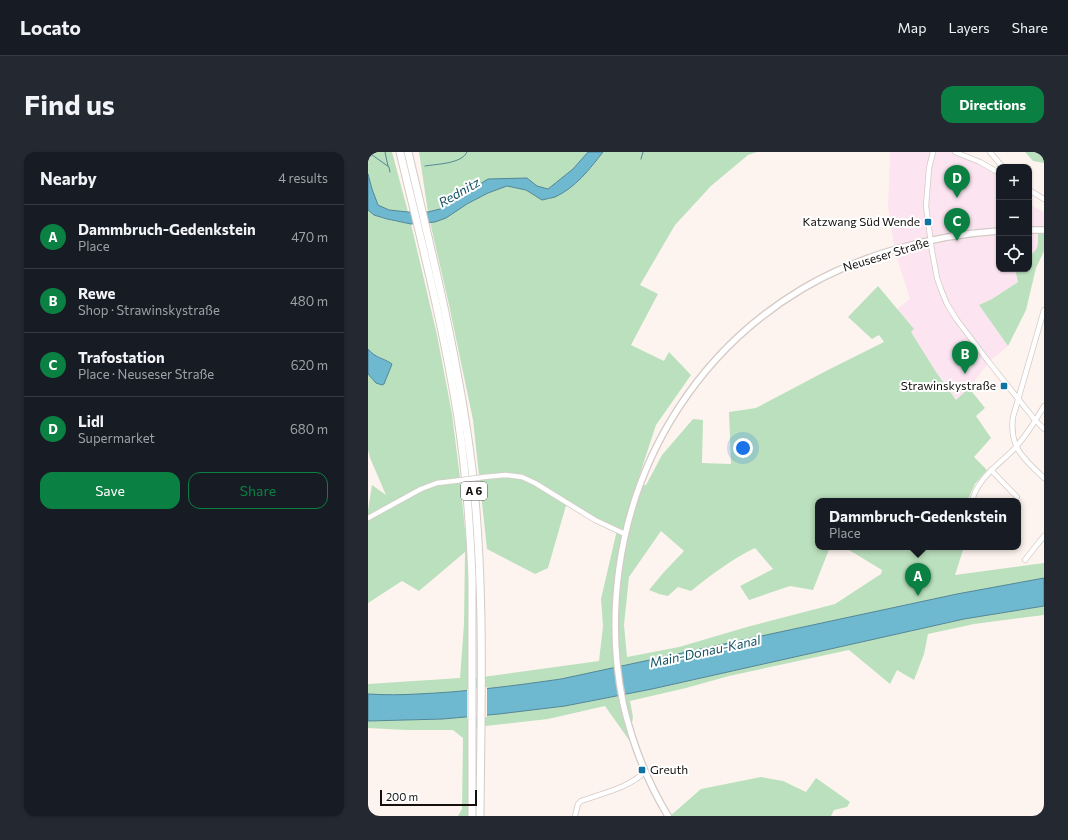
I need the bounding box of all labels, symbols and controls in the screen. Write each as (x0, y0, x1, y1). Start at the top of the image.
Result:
text: Locato (20, 16, 81, 39)
text: Map (898, 19, 926, 36)
text: Layers (948, 19, 990, 36)
text: Share (1012, 19, 1048, 36)
button: Directions (941, 86, 1044, 123)
text: Find us (24, 87, 115, 121)
map controls (996, 164, 1032, 272)
button: + (996, 164, 1032, 200)
pin: D (944, 165, 970, 198)
text: Nearby (40, 168, 97, 189)
text: 4 results (278, 170, 328, 186)
water label: Rednitz (435, 173, 483, 210)
button: − (996, 200, 1032, 236)
pin: C (944, 208, 970, 241)
place label: Katzwang Süd Wende (803, 214, 920, 228)
marker: Katzwang Süd Wende (923, 217, 933, 227)
text: Dammbruch-Gedenkstein (78, 220, 256, 238)
text: A (48, 229, 58, 245)
text: 470 m (291, 229, 328, 245)
street label: Neuseser Straße (841, 234, 930, 274)
button: locate (996, 236, 1032, 272)
text: Place (78, 238, 110, 254)
text: Rewe (78, 284, 116, 302)
text: B (49, 293, 57, 309)
text: 480 m (290, 293, 328, 309)
text: Shop · Strawinskystraße (78, 302, 220, 318)
pin: B (952, 341, 978, 374)
text: Trafostation (78, 348, 165, 366)
text: C (49, 357, 57, 373)
text: 620 m (291, 357, 328, 373)
text: Place · Neuseser Straße (78, 366, 214, 382)
place label: Strawinskystraße (901, 378, 996, 392)
marker: Strawinskystraße (999, 381, 1009, 391)
text: Lidl (78, 412, 104, 430)
text: D (48, 421, 58, 437)
text: 680 m (290, 421, 328, 437)
text: Supermarket (78, 430, 155, 446)
your location (733, 438, 753, 458)
button: Save (40, 472, 180, 509)
button: Share (188, 472, 328, 509)
road number: A 6 (461, 482, 487, 500)
popup (815, 498, 1021, 550)
text: Dammbruch-Gedenkstein (829, 507, 1007, 525)
text: Place (829, 525, 861, 541)
pin: A (905, 563, 931, 596)
water label: Main-Donau-Kanal (648, 631, 763, 671)
place label: Greuth (650, 762, 688, 776)
marker: Greuth (637, 765, 647, 775)
scale bar (380, 788, 477, 807)
text: 200 m (386, 790, 418, 803)

